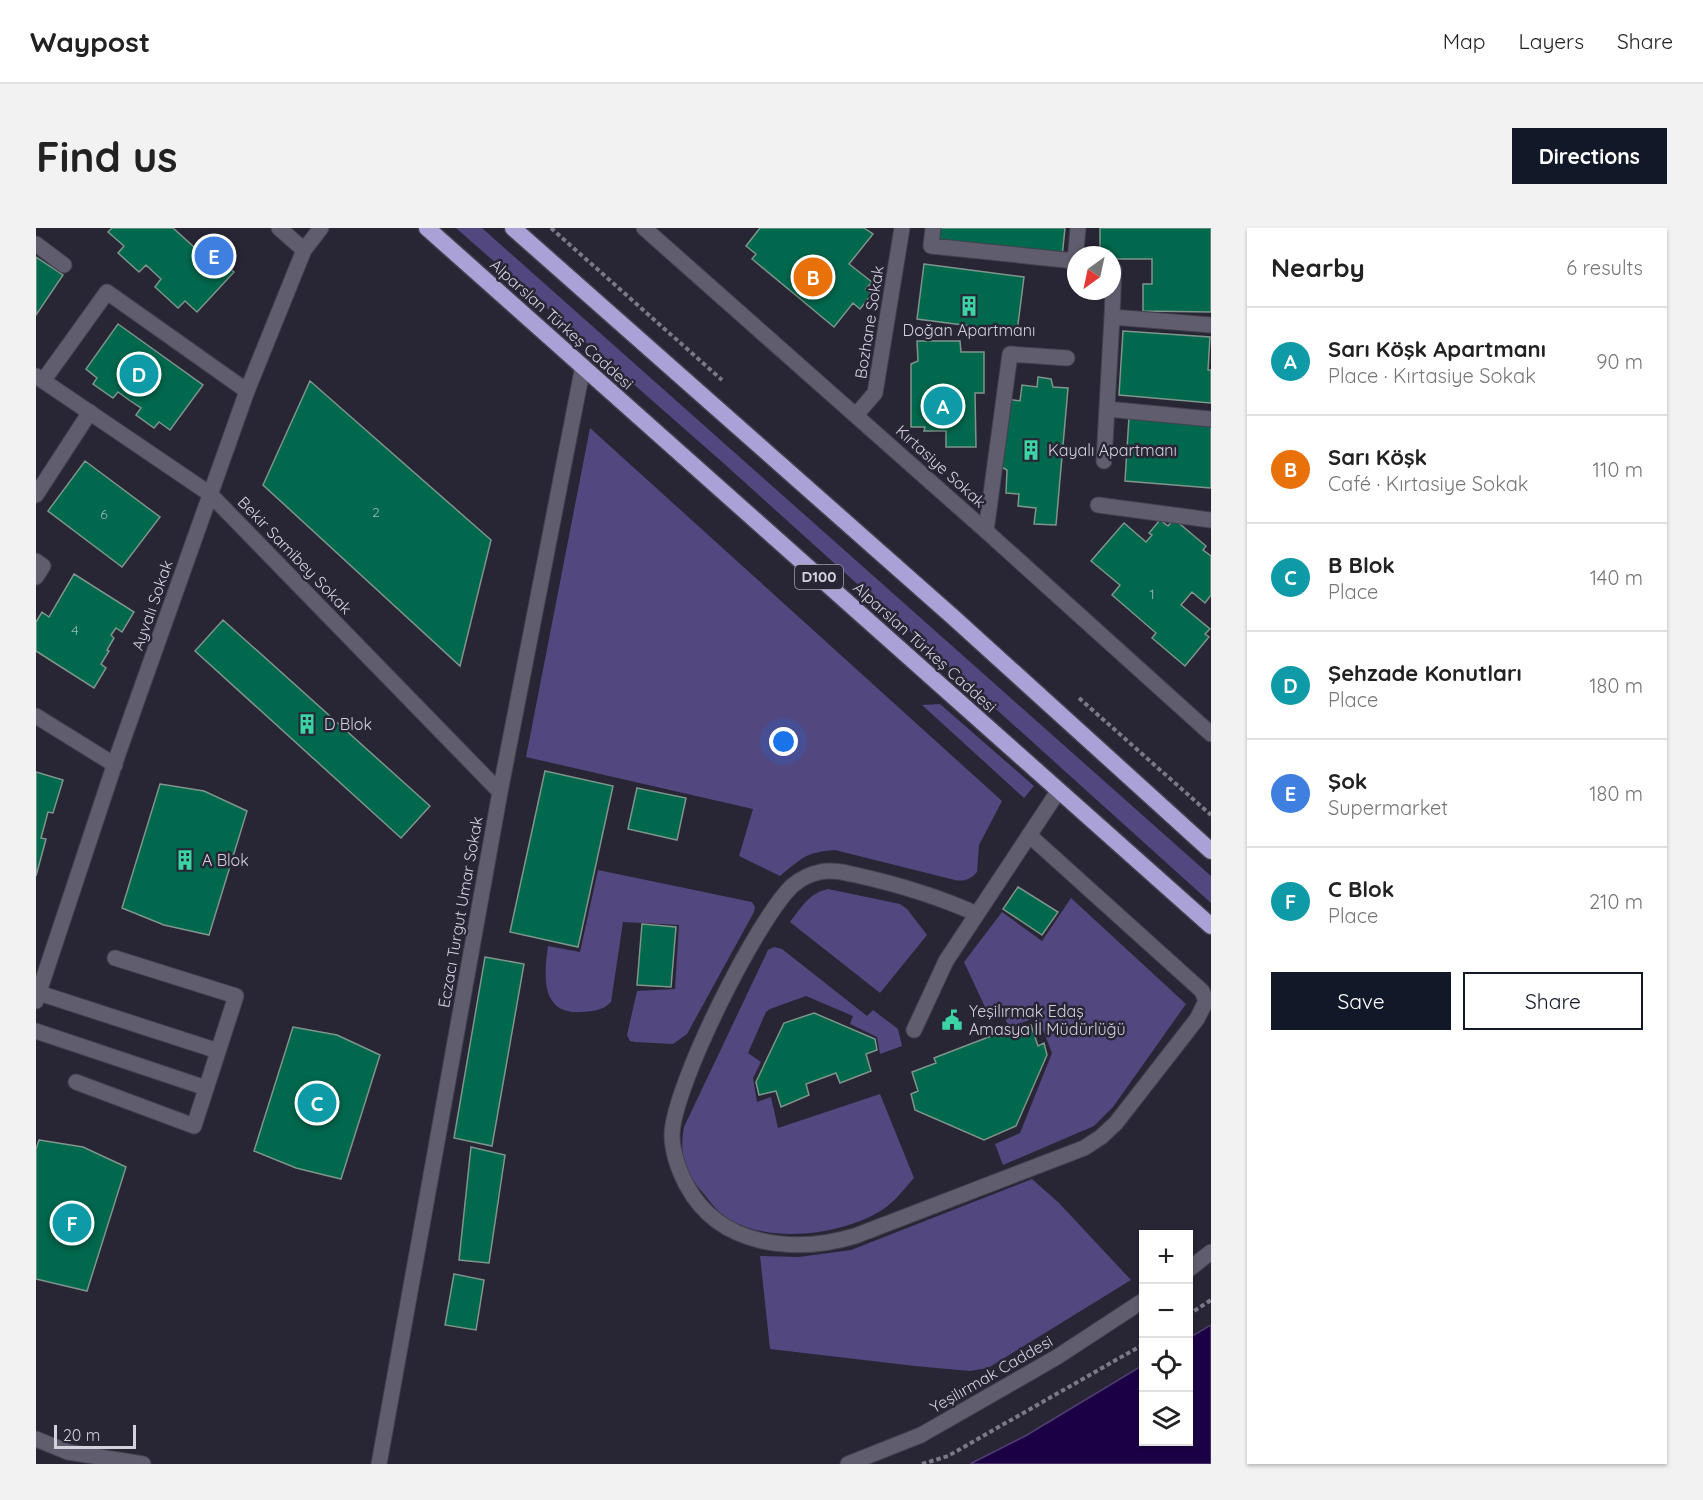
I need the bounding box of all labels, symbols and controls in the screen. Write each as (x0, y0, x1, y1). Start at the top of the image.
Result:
text: Waypost (30, 24, 150, 59)
text: Map (1443, 28, 1486, 54)
text: Layers (1519, 28, 1584, 54)
text: Share (1617, 28, 1673, 54)
button: Directions (1512, 128, 1667, 184)
text: Find us (36, 130, 178, 183)
pin: E (194, 234, 234, 279)
north arrow (1067, 246, 1121, 300)
text: Nearby (1271, 251, 1365, 284)
street label: Alparslan Türkeş Caddesi (486, 254, 638, 394)
pin: B (794, 254, 832, 300)
text: 6 results (1566, 255, 1643, 280)
street label: Bozhane Sokak (850, 264, 888, 380)
building icon: Doğan Apartmanı (957, 294, 981, 318)
place label: Doğan Apartmanı (903, 320, 1035, 340)
text: Sarı Köşk Apartmanı (1328, 335, 1546, 363)
text: A (1284, 349, 1297, 374)
text: 90 m (1596, 349, 1643, 374)
pin: D (120, 352, 158, 396)
text: Place · Kırtasiye Sokak (1328, 363, 1536, 388)
pin: A (924, 384, 962, 429)
street label: Kırtasiye Sokak (892, 420, 990, 512)
building icon: Kayalı Apartmanı (1019, 438, 1043, 462)
place label: Kayalı Apartmanı (1048, 440, 1177, 460)
text: Sarı Köşk (1328, 443, 1427, 471)
text: B (1284, 457, 1297, 482)
text: 110 m (1593, 457, 1643, 482)
text: Café · Kırtasiye Sokak (1328, 471, 1529, 496)
street label: Bekir Samibey Sokak (234, 492, 356, 618)
house number: 2 (372, 503, 380, 521)
house number: 6 (100, 505, 108, 523)
text: B Blok (1328, 551, 1395, 579)
street label: Ayvalı Sokak (127, 557, 177, 653)
road number: D100 (795, 565, 843, 589)
text: C (1284, 565, 1297, 590)
text: 140 m (1590, 565, 1643, 590)
street label: Alparslan Türkeş Caddesi (849, 577, 1001, 717)
text: Place (1328, 579, 1378, 604)
house number: 1 (1149, 585, 1155, 603)
house number: 4 (71, 621, 79, 639)
text: Şehzade Konutları (1328, 659, 1522, 687)
text: D (1283, 673, 1298, 698)
text: 180 m (1589, 673, 1643, 698)
text: Place (1328, 687, 1378, 712)
building icon: D Blok (295, 712, 319, 736)
place label: D Blok (324, 714, 372, 734)
your location (769, 727, 798, 756)
text: Şok (1328, 767, 1367, 795)
text: E (1285, 781, 1296, 806)
text: 180 m (1589, 781, 1643, 806)
text: Supermarket (1328, 795, 1448, 820)
street label: Eczacı Turgut Umar Sokak (433, 815, 487, 1009)
building icon: A Blok (173, 848, 197, 872)
place label: A Blok (202, 850, 249, 870)
text: C Blok (1328, 875, 1394, 903)
text: F (1285, 889, 1296, 914)
text: 210 m (1589, 889, 1643, 914)
text: Place (1328, 903, 1378, 928)
button: Save (1271, 972, 1451, 1030)
button: Share (1463, 972, 1643, 1030)
place label: Yeşilırmak Edaş Amasya İl Müdürlüğü (969, 1001, 1126, 1039)
public building icon: Yeşilırmak Edaş Amasya İl Müdürlüğü (940, 1008, 964, 1032)
pin: C (298, 1080, 336, 1126)
pin: F (52, 1200, 92, 1246)
map controls (1139, 1230, 1193, 1446)
button: + (1139, 1230, 1193, 1284)
button: − (1139, 1284, 1193, 1338)
street label: Yeşilırmak Caddesi (926, 1331, 1056, 1417)
button: locate (1139, 1338, 1193, 1392)
button: layers (1139, 1392, 1193, 1446)
scale bar (54, 1422, 136, 1450)
text: 20 m (63, 1425, 100, 1445)

